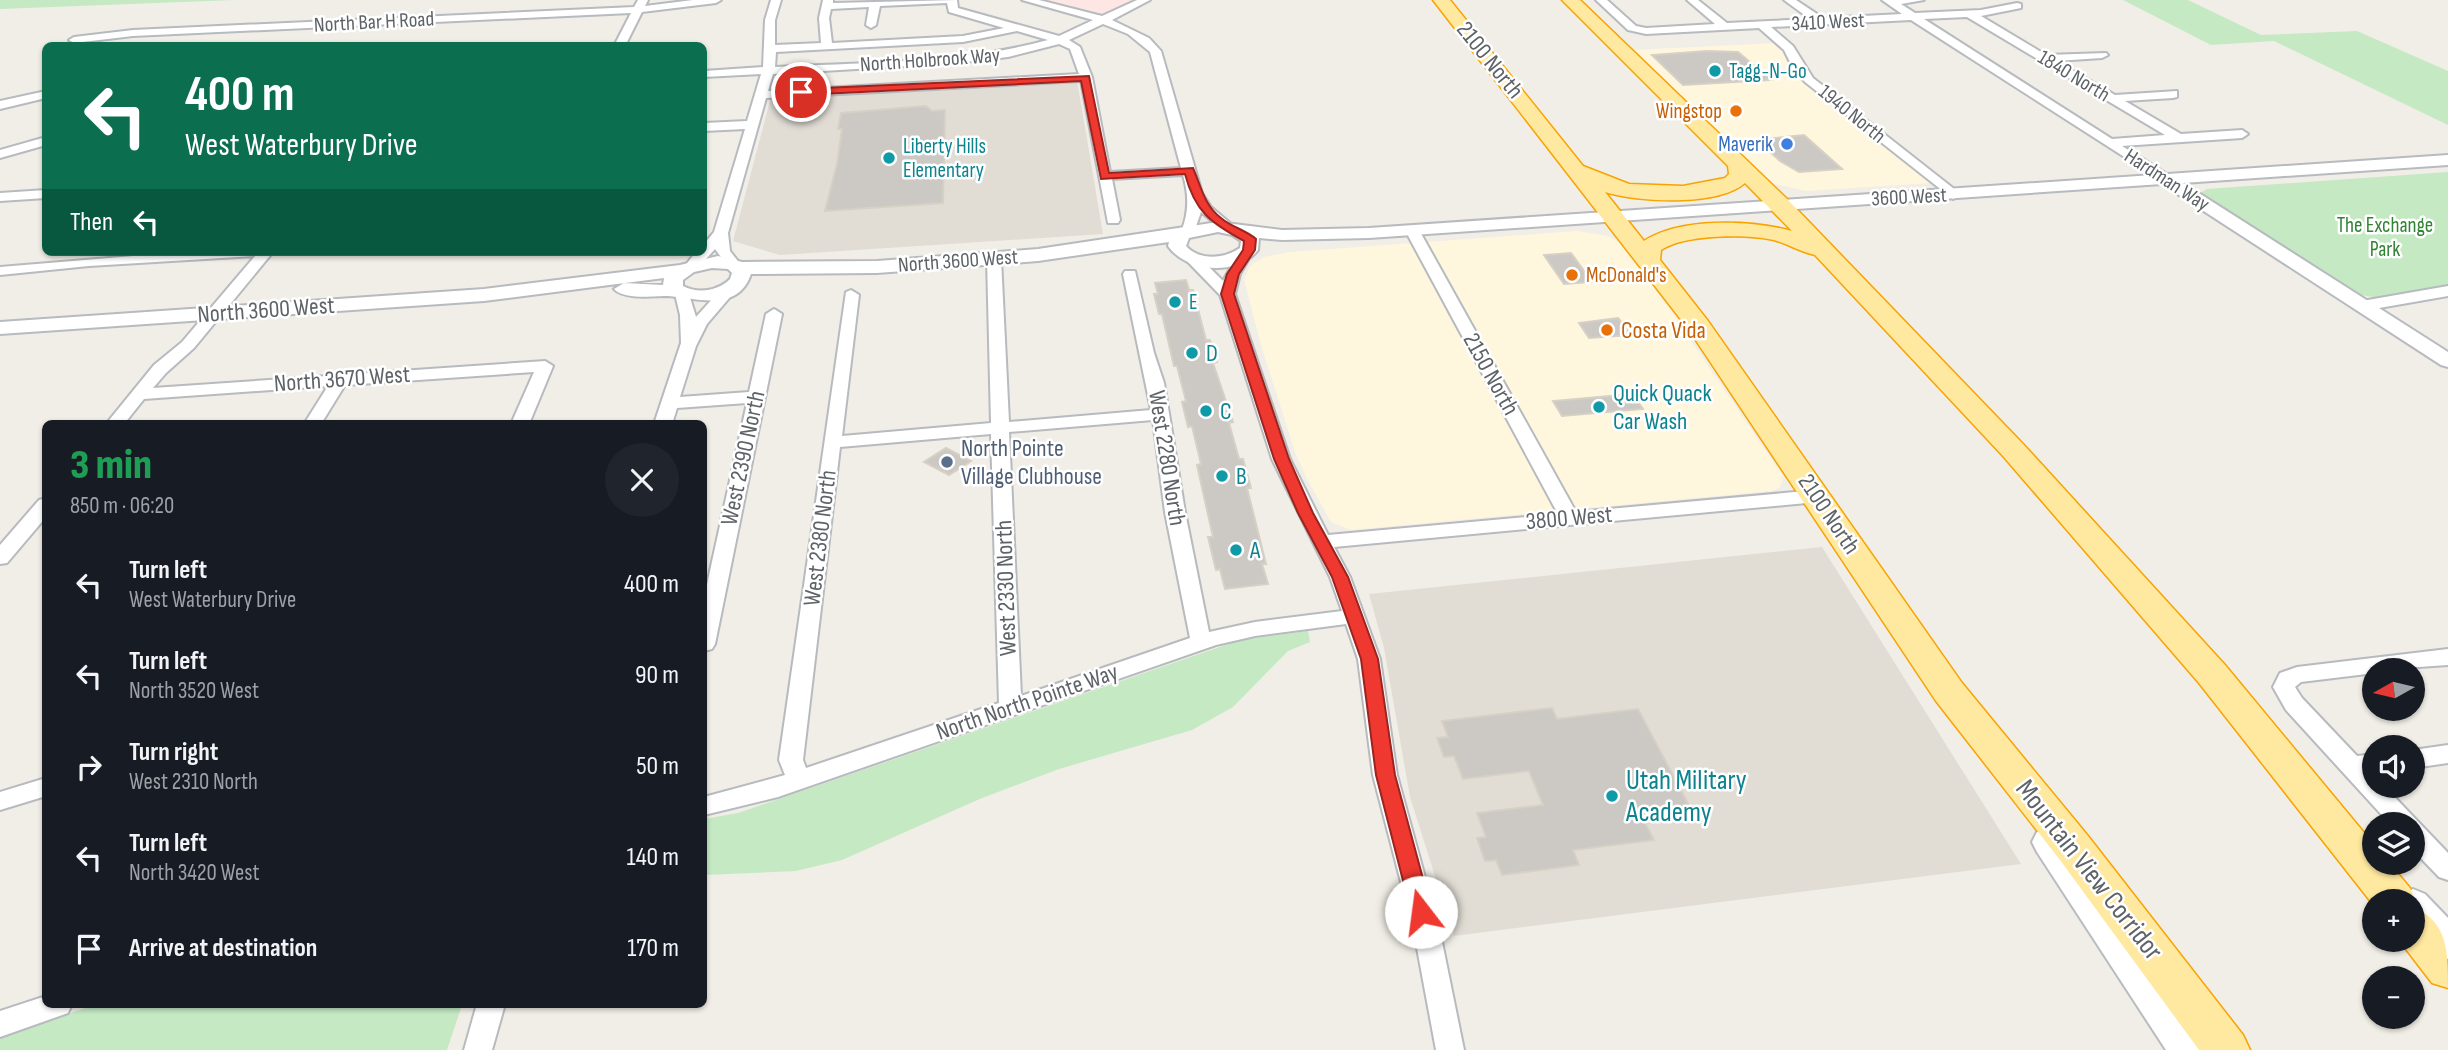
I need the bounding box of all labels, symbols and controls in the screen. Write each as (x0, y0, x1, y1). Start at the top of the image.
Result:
street label: North Bar H Road (313, 6, 435, 38)
street label: 3410 West (1791, 8, 1865, 36)
street label: 2100 North (1450, 16, 1530, 104)
street label: North Holbrook Way (859, 43, 1001, 77)
street label: 1840 North (2033, 45, 2115, 107)
place label: Tagg-N-Go (1729, 59, 1807, 84)
pin (771, 62, 831, 122)
marker: Tagg-N-Go (1707, 63, 1723, 79)
text: 400 m (185, 66, 295, 125)
icon: left (70, 70, 161, 161)
icon: arrive (782, 73, 820, 111)
street label: 1940 North (1813, 79, 1891, 149)
place label: Wingstop (1656, 99, 1722, 124)
marker: Wingstop (1728, 103, 1744, 119)
text: West Waterbury Drive (185, 126, 418, 165)
place label: Maverik (1718, 132, 1773, 157)
place label: Liberty Hills Elementary (903, 134, 986, 183)
marker: Maverik (1779, 136, 1795, 152)
street label: Hardman Way (2120, 143, 2214, 217)
marker: Liberty Hills Elementary (881, 150, 897, 166)
street label: 3600 West (1871, 183, 1947, 211)
icon: left (127, 203, 165, 241)
text: Then (70, 207, 113, 238)
park label: The Exchange Park (2337, 213, 2433, 262)
street label: North 3600 West (897, 244, 1019, 278)
place label: McDonald's (1586, 263, 1667, 288)
marker: McDonald's (1564, 267, 1580, 283)
place label: E (1189, 290, 1198, 315)
street label: North 3600 West (196, 291, 336, 329)
marker: E (1167, 294, 1183, 310)
place label: Costa Vida (1621, 316, 1706, 345)
marker: Costa Vida (1599, 322, 1615, 338)
street label: 2150 North (1457, 328, 1525, 420)
place label: D (1206, 339, 1218, 368)
marker: D (1184, 345, 1200, 361)
street label: North 3670 West (273, 360, 411, 398)
place label: Quick Quack Car Wash (1613, 379, 1712, 436)
street label: West 2390 North (715, 388, 771, 528)
street label: West 2280 North (1142, 388, 1192, 528)
place label: C (1220, 397, 1232, 426)
marker: Quick Quack Car Wash (1591, 399, 1607, 415)
marker: C (1198, 403, 1214, 419)
place label: North Pointe Village Clubhouse (961, 434, 1102, 491)
text: 3 min (70, 440, 152, 491)
button: close (605, 443, 679, 517)
marker: North Pointe Village Clubhouse (939, 454, 955, 470)
place label: B (1236, 462, 1247, 491)
street label: West 2380 North (797, 468, 843, 608)
marker: B (1214, 468, 1230, 484)
street label: 2100 North (1792, 468, 1866, 560)
text: 850 m · 06:20 (70, 492, 174, 520)
street label: 3800 West (1525, 500, 1613, 536)
street label: West 2330 North (989, 519, 1023, 657)
place label: A (1249, 536, 1261, 565)
marker: A (1228, 542, 1244, 558)
text: Turn left (129, 555, 207, 586)
icon: left (70, 566, 108, 604)
text: 400 m (624, 569, 679, 600)
text: West Waterbury Drive (129, 586, 296, 614)
text: Turn left (129, 646, 207, 677)
icon: left (70, 657, 108, 695)
street label: North North Pointe Way (932, 657, 1122, 747)
north arrow (2362, 658, 2426, 721)
map controls (2362, 658, 2425, 1029)
text: 90 m (635, 660, 679, 691)
text: North 3520 West (129, 677, 259, 705)
button: sound (2362, 735, 2425, 798)
text: Turn right (129, 737, 218, 768)
icon: right (70, 748, 108, 786)
text: 50 m (636, 751, 679, 782)
place label: Utah Military Academy (1625, 764, 1747, 829)
text: West 2310 North (129, 768, 258, 796)
street label: Mountain View Corridor (2008, 773, 2170, 967)
marker: Utah Military Academy (1604, 788, 1620, 804)
button: layers (2362, 812, 2425, 875)
text: Turn left (129, 828, 207, 859)
icon: left (70, 839, 108, 877)
text: 140 m (627, 842, 679, 873)
text: North 3420 West (129, 859, 260, 887)
position arrow (1384, 875, 1458, 949)
button: + (2362, 889, 2425, 952)
icon: arrive (70, 930, 108, 968)
text: Arrive at destination (129, 933, 317, 964)
text: 170 m (627, 933, 679, 964)
button: − (2362, 966, 2425, 1029)

